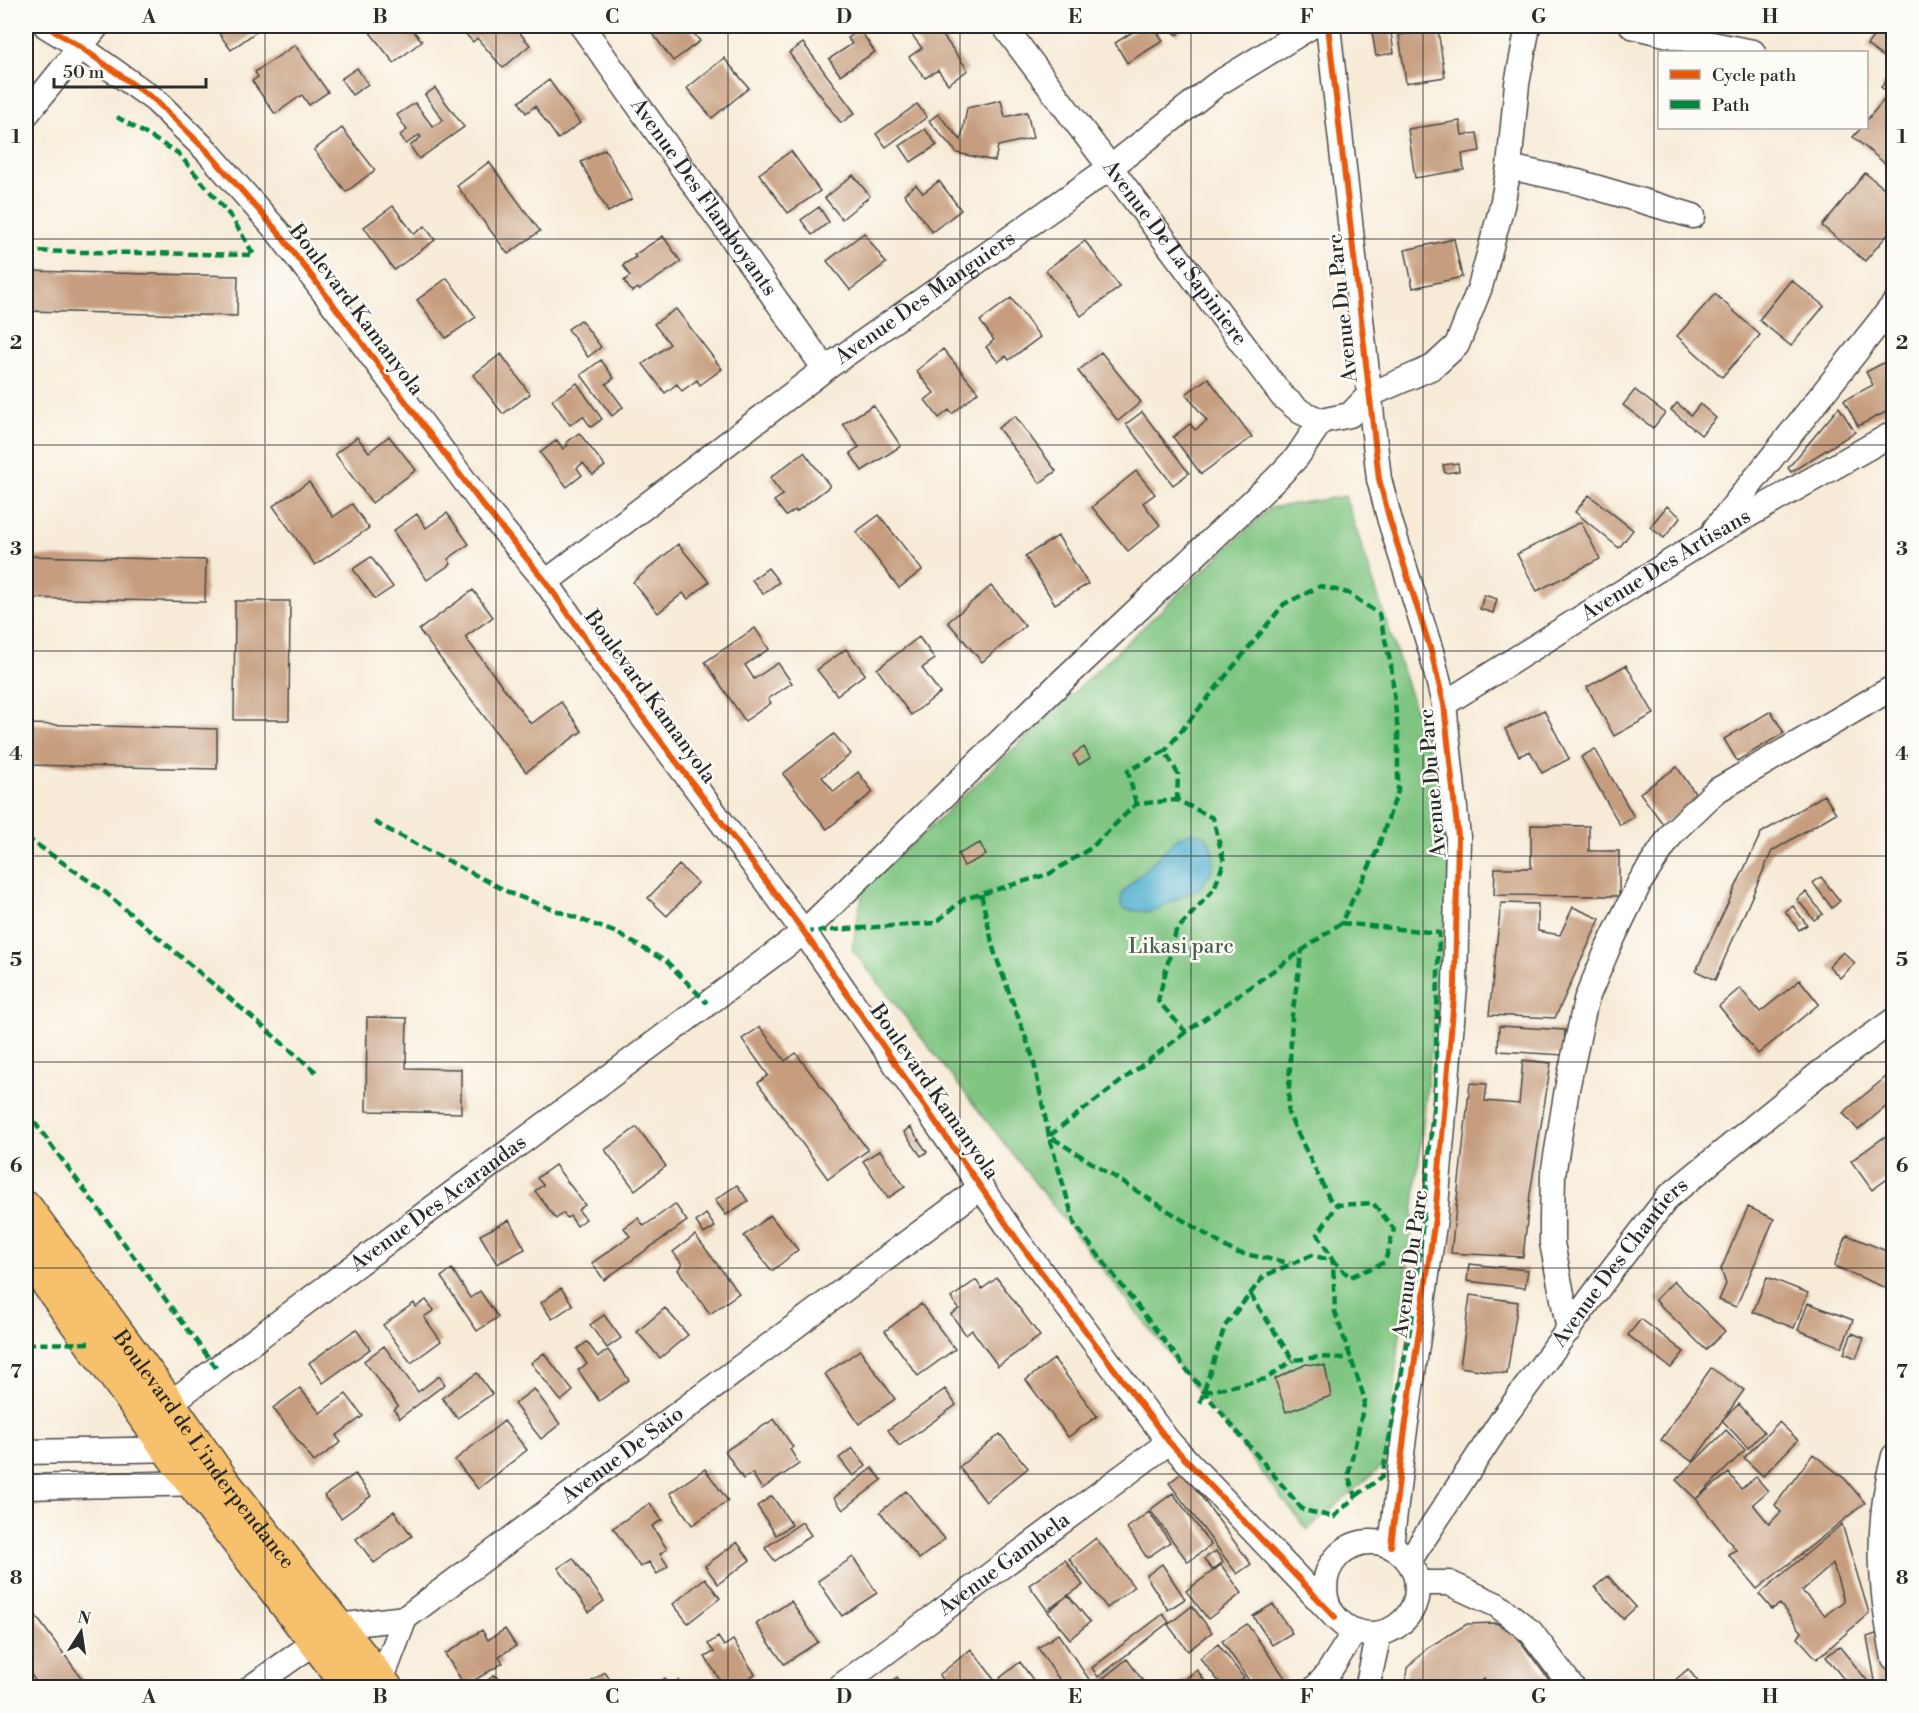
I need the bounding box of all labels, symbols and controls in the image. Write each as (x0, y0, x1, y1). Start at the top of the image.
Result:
text: A (141, 5, 157, 30)
text: B (372, 5, 388, 30)
text: C (605, 5, 619, 30)
text: D (836, 5, 852, 30)
text: E (1068, 5, 1082, 30)
text: F (1300, 5, 1314, 30)
text: G (1531, 5, 1547, 30)
text: H (1762, 5, 1779, 30)
scale bar (54, 51, 206, 89)
legend (1658, 51, 1868, 129)
text: 50 m (63, 61, 105, 84)
text: Cycle path (1712, 64, 1796, 87)
street label: Avenue Des Flamboyants (624, 93, 782, 301)
text: Path (1712, 94, 1750, 117)
text: 1 (11, 125, 21, 150)
text: 1 (1897, 125, 1907, 150)
street label: Avenue De La Sapiniere (1096, 154, 1253, 351)
street label: Boulevard Kamanyola (282, 218, 429, 401)
street label: Avenue Des Manguiers (830, 226, 1021, 371)
street label: Avenue Du Parc (1322, 232, 1364, 385)
text: 2 (10, 331, 22, 356)
text: 2 (1896, 331, 1908, 356)
street label: Avenue Des Artisans (1576, 503, 1755, 628)
text: 3 (10, 537, 22, 562)
text: 3 (1896, 537, 1908, 562)
street label: Boulevard Kamanyola (578, 604, 722, 789)
street label: Avenue Du Parc (1414, 707, 1453, 860)
text: 4 (9, 742, 23, 767)
text: 4 (1895, 742, 1909, 767)
park label: Likasi parc (1128, 934, 1234, 960)
text: 5 (10, 948, 22, 973)
text: 5 (1896, 948, 1908, 973)
street label: Boulevard Kamanyola (863, 999, 1005, 1185)
street label: Avenue Des Acarandas (345, 1130, 532, 1278)
text: 6 (10, 1154, 23, 1179)
text: 6 (1896, 1154, 1909, 1179)
street label: Avenue Des Chantiers (1546, 1173, 1694, 1353)
street label: Avenue Du Parc (1388, 1188, 1434, 1341)
street label: Boulevard de L'inderpendance (106, 1325, 300, 1574)
text: 7 (10, 1360, 22, 1385)
text: 7 (1896, 1360, 1908, 1385)
street label: Avenue De Saio (556, 1401, 689, 1510)
street label: Avenue Gambela (932, 1507, 1075, 1623)
text: 8 (10, 1566, 23, 1591)
text: 8 (1896, 1566, 1909, 1591)
north arrow (51, 1602, 111, 1662)
text: N (76, 1607, 93, 1629)
text: A (141, 1685, 157, 1710)
text: B (372, 1685, 388, 1710)
text: C (605, 1685, 619, 1710)
text: D (836, 1685, 852, 1710)
text: E (1068, 1685, 1082, 1710)
text: F (1300, 1685, 1314, 1710)
text: G (1531, 1685, 1547, 1710)
text: H (1762, 1685, 1779, 1710)

